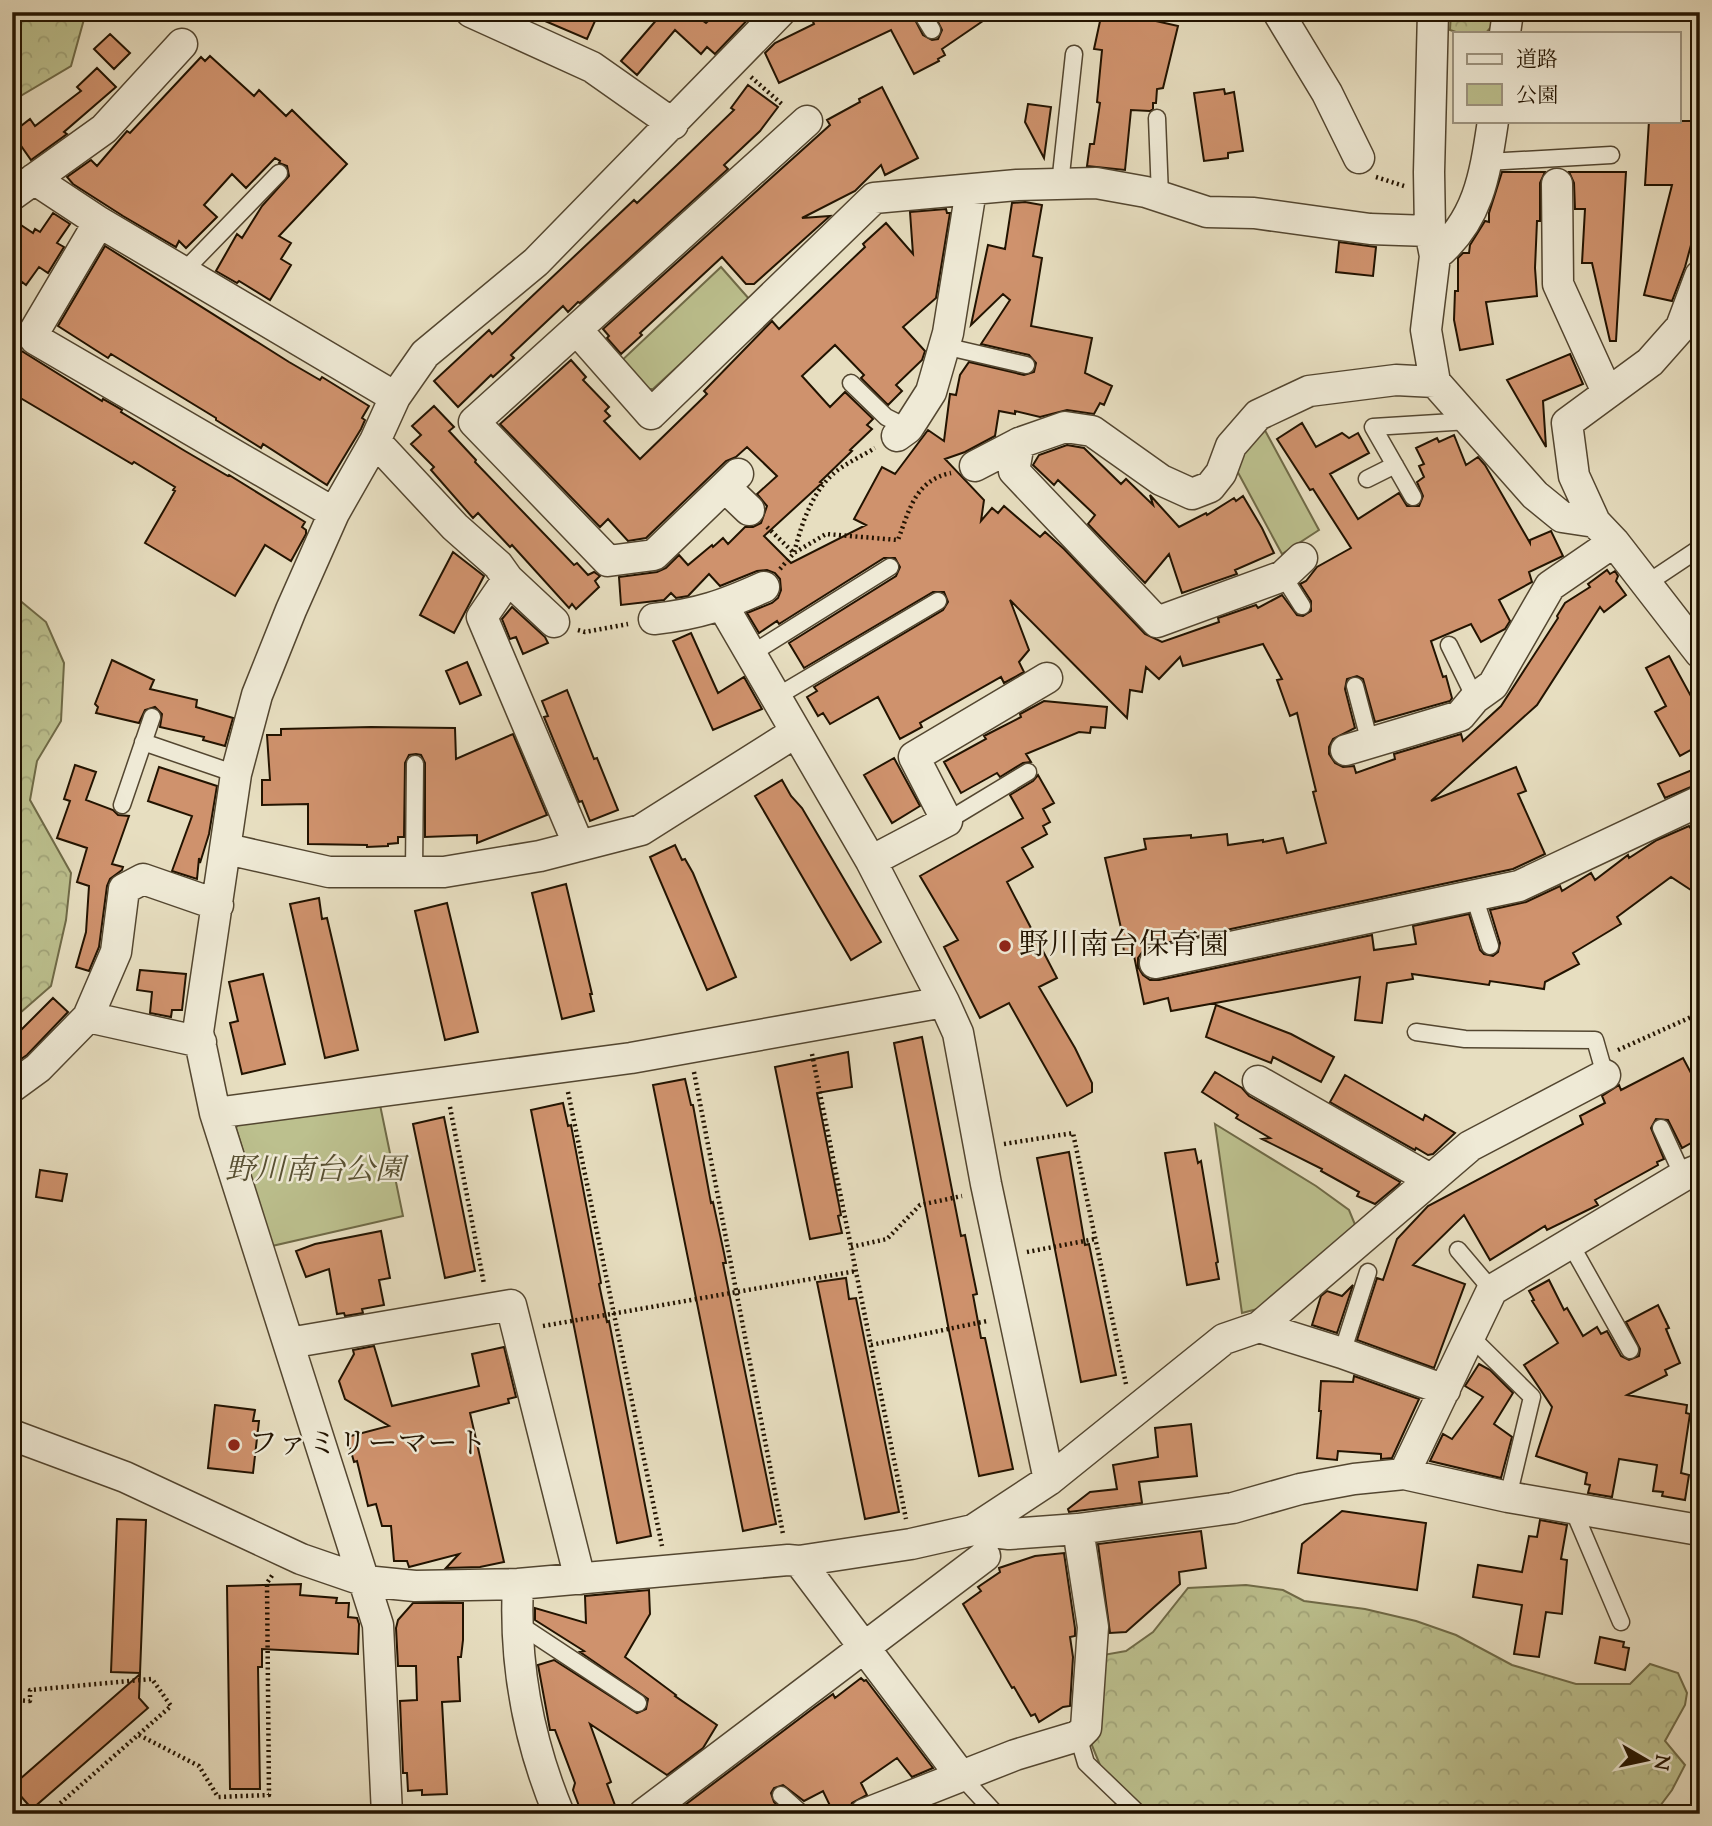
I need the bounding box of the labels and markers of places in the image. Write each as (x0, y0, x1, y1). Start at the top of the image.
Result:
place label: 野川南台保育園 (1019, 925, 1229, 968)
marker: 野川南台保育園 (997, 938, 1013, 954)
place label: ファミリーマート (248, 1424, 487, 1467)
marker: ファミリーマート (226, 1437, 242, 1453)

